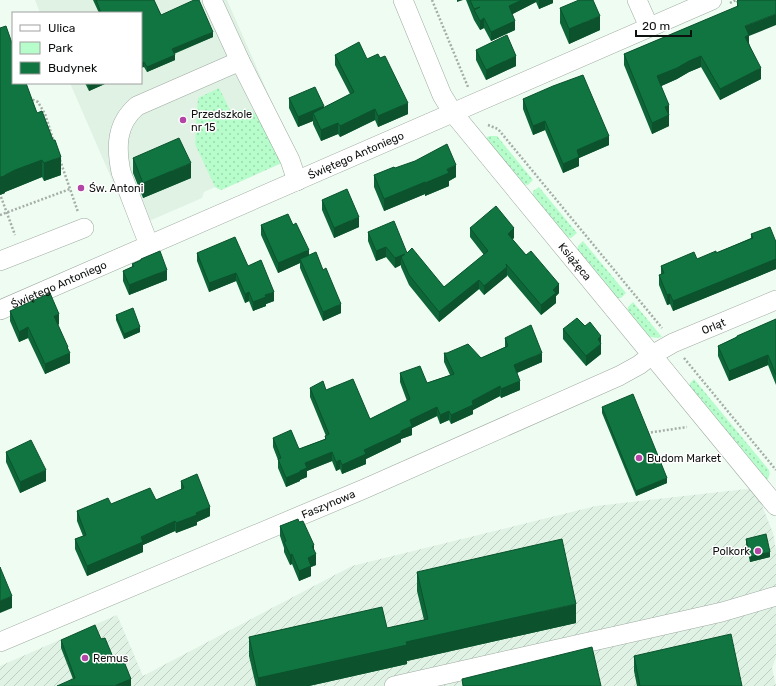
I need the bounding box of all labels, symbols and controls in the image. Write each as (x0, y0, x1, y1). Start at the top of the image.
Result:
legend (12, 12, 142, 84)
scale bar (636, 12, 691, 38)
text: 20 m (642, 19, 670, 33)
text: Ulica (48, 21, 75, 35)
text: Park (48, 41, 74, 55)
text: Budynek (48, 61, 98, 75)
place label: Przedszkole nr 15 (191, 108, 252, 134)
marker: Przedszkole nr 15 (178, 115, 188, 125)
street label: Świętego Antoniego (306, 129, 406, 182)
place label: Św. Antoni (89, 182, 143, 195)
marker: Św. Antoni (76, 183, 86, 193)
street label: Książęca (555, 240, 594, 283)
street label: Świętego Antoniego (9, 258, 109, 311)
street label: Orląt (700, 316, 728, 337)
place label: Budom Market (647, 452, 722, 465)
marker: Budom Market (634, 453, 644, 463)
street label: Faszynowa (300, 487, 357, 522)
place label: Polkork (712, 545, 750, 558)
marker: Polkork (753, 546, 763, 556)
place label: Remus (93, 652, 129, 665)
marker: Remus (80, 653, 90, 663)

